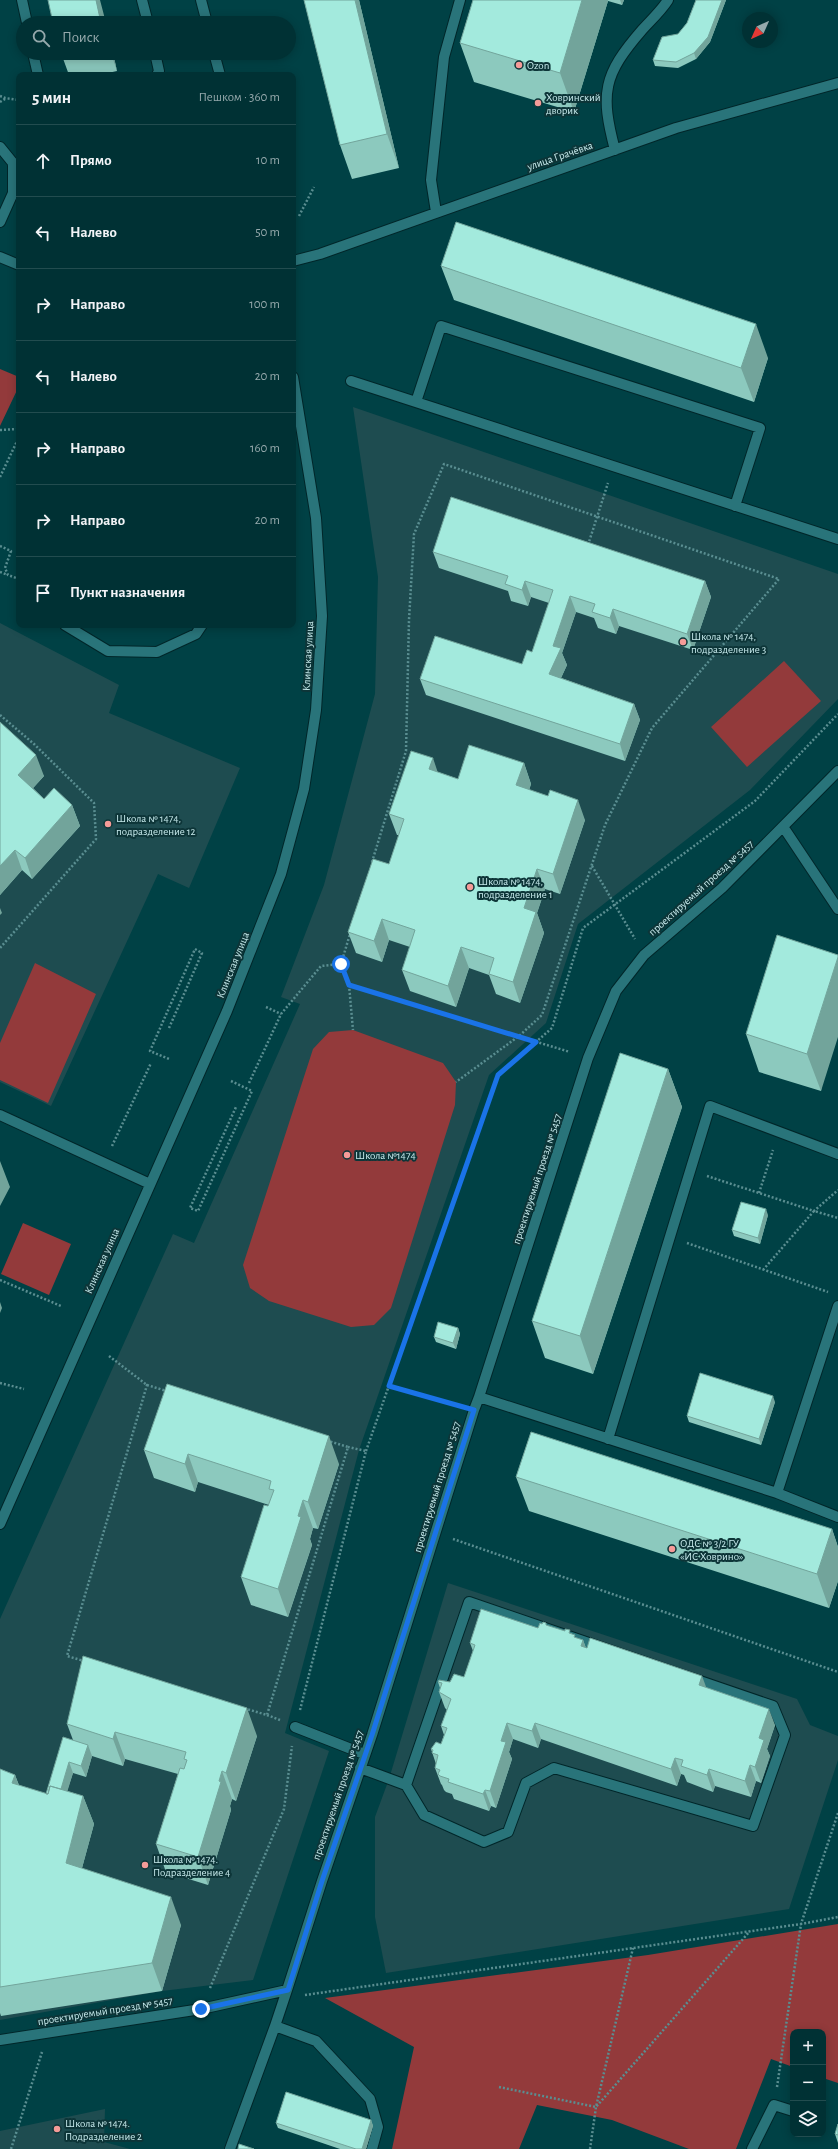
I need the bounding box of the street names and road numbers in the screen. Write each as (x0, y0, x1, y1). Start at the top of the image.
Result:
street label: улица Грачёвка (525, 140, 594, 173)
street label: Клинская улица (301, 621, 315, 691)
street label: проектируемый проезд № 5457 (647, 838, 756, 938)
street label: Клинская улица (215, 930, 251, 1000)
street label: проектируемый проезд № 5457 (511, 1112, 563, 1246)
street label: Клинская улица (83, 1227, 121, 1295)
street label: проектируемый проезд № 5457 (412, 1420, 462, 1554)
street label: проектируемый проезд № 5457 (311, 1728, 366, 1861)
street label: проектируемый проезд № 5457 (37, 1995, 174, 2027)

